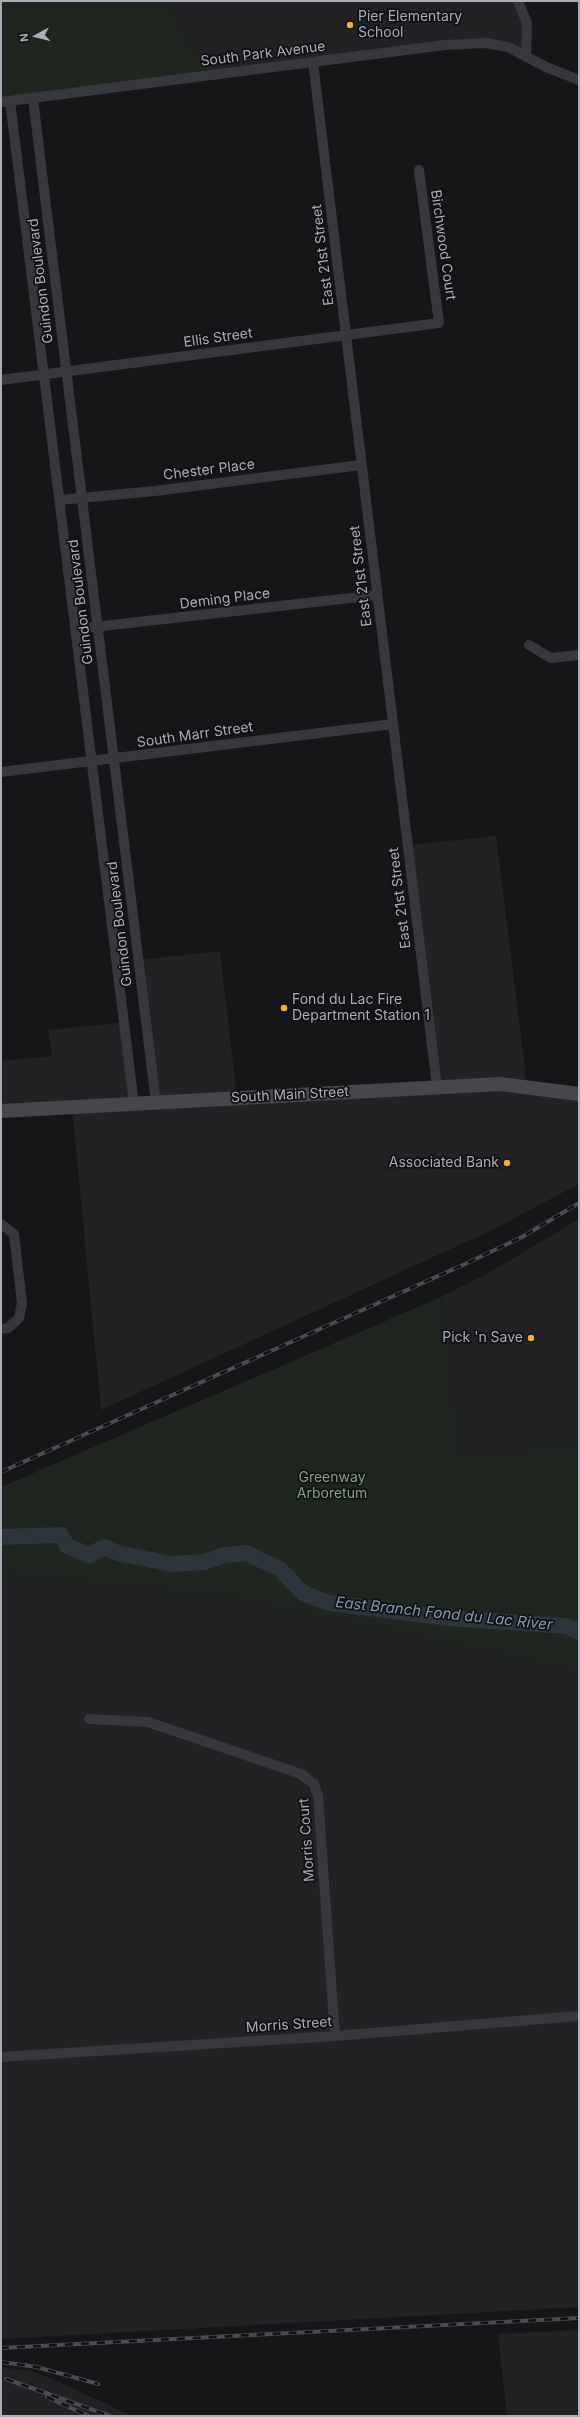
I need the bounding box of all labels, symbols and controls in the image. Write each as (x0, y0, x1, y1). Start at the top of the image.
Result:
place label: Pier Elementary School (358, 9, 462, 42)
north arrow (16, 16, 56, 56)
marker: Pier Elementary School (345, 20, 355, 30)
text: N (17, 32, 32, 42)
street label: South Park Avenue (200, 38, 326, 70)
street label: Birchwood Court (427, 189, 459, 301)
street label: East 21st Street (308, 203, 338, 307)
street label: Guindon Boulevard (25, 217, 57, 345)
street label: Ellis Street (182, 325, 254, 351)
street label: Chester Place (162, 456, 256, 484)
street label: East 21st Street (346, 524, 376, 628)
street label: Guindon Boulevard (65, 538, 97, 666)
street label: Deming Place (179, 585, 271, 613)
street label: South Marr Street (136, 719, 254, 751)
street label: East 21st Street (385, 846, 415, 950)
street label: Guindon Boulevard (104, 860, 136, 988)
place label: Fond du Lac Fire Department Station 1 (292, 992, 430, 1024)
marker: Fond du Lac Fire Department Station 1 (279, 1003, 289, 1013)
street label: South Main Street (231, 1084, 349, 1106)
place label: Associated Bank (389, 1155, 499, 1171)
marker: Associated Bank (502, 1158, 512, 1168)
place label: Pick 'n Save (442, 1330, 523, 1346)
marker: Pick 'n Save (526, 1333, 536, 1343)
park label: Greenway Arboretum (297, 1470, 367, 1502)
water label: East Branch Fond du Lac River (335, 1594, 553, 1634)
street label: Morris Court (296, 1798, 318, 1882)
street label: Morris Street (245, 2014, 333, 2036)

